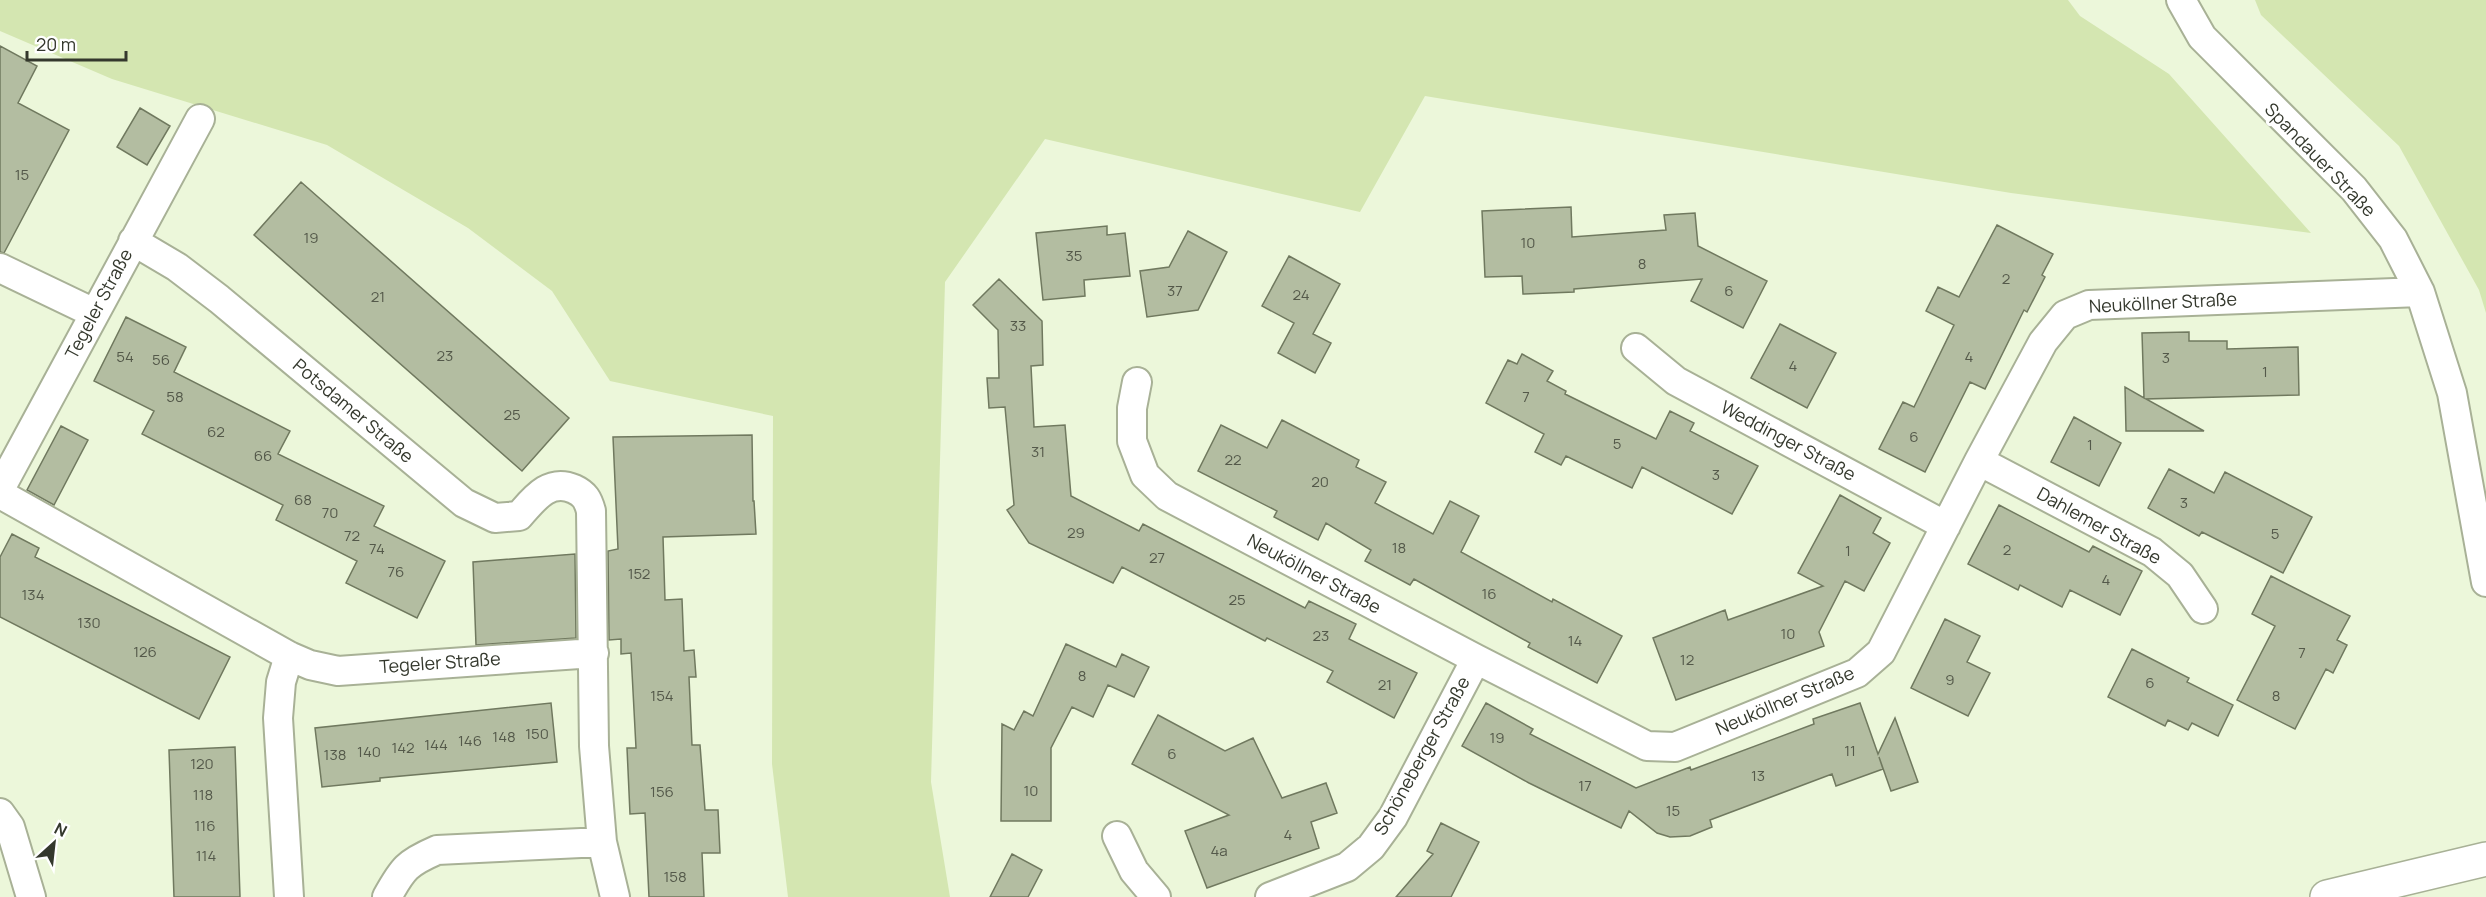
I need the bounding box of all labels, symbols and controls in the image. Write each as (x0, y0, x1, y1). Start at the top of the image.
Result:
scale bar (27, 24, 126, 62)
text: 20 m (36, 32, 76, 56)
street label: Spandauer Straße (2260, 97, 2381, 222)
house number: 15 (15, 164, 29, 185)
house number: 19 (303, 227, 319, 248)
house number: 10 (1521, 232, 1536, 253)
street label: Tegeler Straße (59, 244, 137, 363)
house number: 35 (1066, 245, 1082, 266)
house number: 8 (1638, 253, 1646, 274)
house number: 2 (2002, 268, 2010, 289)
house number: 37 (1167, 280, 1183, 301)
house number: 6 (1724, 280, 1734, 301)
house number: 24 (1292, 284, 1310, 305)
house number: 21 (371, 286, 385, 307)
street label: Neuköllner Straße (2088, 286, 2238, 318)
house number: 33 (1010, 315, 1026, 336)
house number: 23 (437, 345, 453, 366)
house number: 54 (116, 346, 134, 367)
house number: 4 (1965, 346, 1974, 367)
house number: 3 (2162, 347, 2170, 368)
house number: 56 (152, 349, 170, 370)
street label: Potsdamer Straße (288, 353, 419, 468)
house number: 4 (1789, 355, 1798, 376)
house number: 1 (2262, 361, 2268, 382)
house number: 58 (166, 386, 184, 407)
house number: 7 (1522, 386, 1530, 407)
street label: Weddinger Straße (1717, 394, 1860, 486)
house number: 25 (503, 404, 521, 425)
house number: 62 (207, 421, 225, 442)
house number: 6 (1909, 426, 1919, 447)
house number: 5 (1613, 433, 1621, 454)
house number: 1 (2087, 434, 2093, 455)
house number: 31 (1031, 441, 1045, 462)
house number: 66 (254, 445, 272, 466)
house number: 22 (1224, 449, 1242, 470)
house number: 3 (1712, 464, 1720, 485)
house number: 20 (1311, 471, 1329, 492)
street label: Dahlemer Straße (2033, 481, 2166, 569)
house number: 68 (294, 489, 312, 510)
house number: 3 (2180, 492, 2188, 513)
house number: 70 (322, 502, 338, 523)
house number: 29 (1067, 522, 1085, 543)
house number: 5 (2271, 523, 2279, 544)
house number: 72 (344, 525, 360, 546)
street label: Neuköllner Straße (1243, 528, 1386, 619)
house number: 18 (1392, 537, 1406, 558)
house number: 74 (369, 538, 385, 559)
house number: 2 (2003, 539, 2011, 560)
house number: 1 (1845, 540, 1851, 561)
house number: 27 (1149, 547, 1165, 568)
house number: 76 (388, 561, 404, 582)
house number: 152 (628, 563, 650, 584)
house number: 4 (2102, 569, 2111, 590)
house number: 16 (1481, 583, 1497, 604)
house number: 134 (22, 584, 45, 605)
house number: 25 (1228, 589, 1246, 610)
house number: 130 (77, 612, 101, 633)
house number: 10 (1781, 623, 1796, 644)
house number: 23 (1313, 625, 1329, 646)
house number: 14 (1568, 630, 1582, 651)
house number: 126 (133, 641, 157, 662)
house number: 7 (2298, 642, 2306, 663)
street label: Tegeler Straße (378, 646, 501, 678)
house number: 12 (1680, 649, 1694, 670)
street label: Neuköllner Straße (1712, 660, 1858, 740)
house number: 8 (1078, 665, 1086, 686)
house number: 9 (1945, 669, 1955, 690)
street label: Schöneberger Straße (1368, 672, 1475, 839)
house number: 6 (2145, 672, 2155, 693)
house number: 21 (1378, 674, 1392, 695)
house number: 154 (650, 685, 674, 706)
house number: 8 (2272, 685, 2280, 706)
house number: 150 (525, 723, 549, 744)
house number: 148 (492, 726, 516, 747)
house number: 19 (1489, 727, 1505, 748)
house number: 146 (458, 730, 482, 751)
house number: 144 (424, 734, 448, 755)
house number: 142 (391, 737, 415, 758)
house number: 11 (1844, 740, 1856, 761)
house number: 140 (357, 741, 381, 762)
house number: 6 (1167, 743, 1177, 764)
house number: 138 (324, 744, 346, 765)
house number: 120 (190, 753, 214, 774)
house number: 13 (1751, 765, 1765, 786)
house number: 17 (1578, 775, 1592, 796)
house number: 10 (1024, 780, 1039, 801)
house number: 156 (650, 781, 674, 802)
house number: 118 (193, 784, 213, 805)
house number: 15 (1666, 800, 1680, 821)
north arrow (24, 813, 84, 873)
house number: 116 (194, 815, 216, 836)
text: N (51, 817, 71, 842)
house number: 4 (1284, 824, 1293, 845)
house number: 4a (1210, 840, 1228, 861)
house number: 114 (196, 845, 216, 866)
house number: 158 (663, 866, 687, 887)

